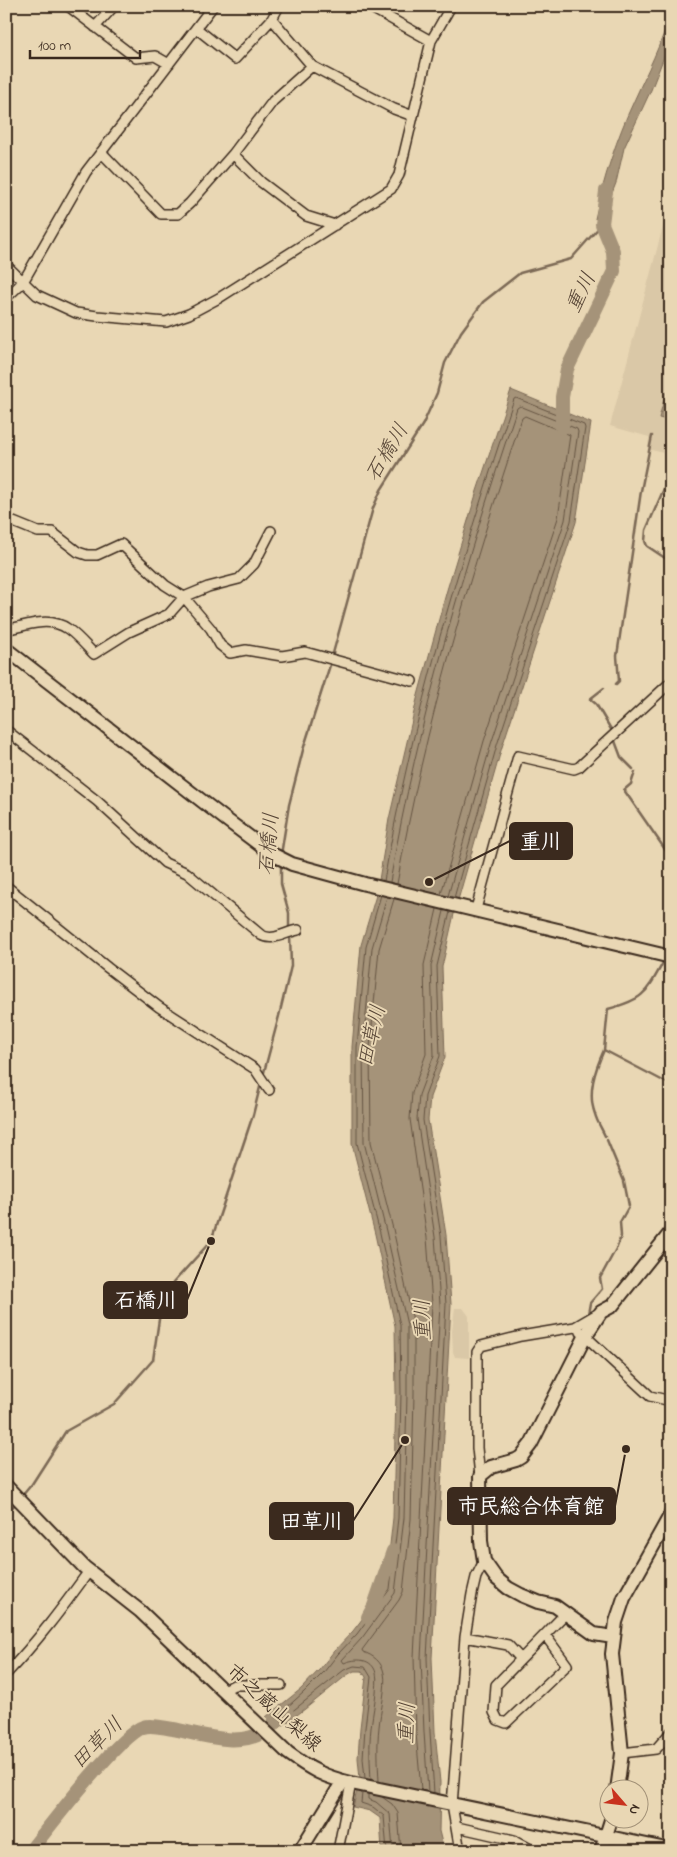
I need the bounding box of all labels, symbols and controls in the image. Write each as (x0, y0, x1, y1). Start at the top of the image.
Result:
scale bar (30, 28, 140, 60)
text: 100 m (38, 35, 71, 57)
water label: 重川 (559, 268, 605, 318)
water label: 石橋川 (359, 418, 417, 488)
water label: 石橋川 (252, 811, 288, 877)
callout: 重川 (510, 823, 572, 859)
text: 重川 (520, 828, 562, 858)
water label: 田草川 (351, 1002, 395, 1070)
callout: 石橋川 (104, 1282, 187, 1318)
text: 石橋川 (115, 1287, 178, 1317)
water label: 重川 (408, 1298, 440, 1342)
callout: 市民総合体育館 (448, 1488, 615, 1524)
text: 市民総合体育館 (458, 1493, 605, 1523)
callout: 田草川 (270, 1503, 353, 1539)
text: 田草川 (281, 1508, 344, 1538)
street label: 市之蔵山梨線 (219, 1658, 327, 1760)
water label: 重川 (392, 1701, 424, 1745)
water label: 田草川 (65, 1711, 131, 1777)
north arrow (600, 1780, 650, 1830)
text: N (623, 1800, 646, 1819)

